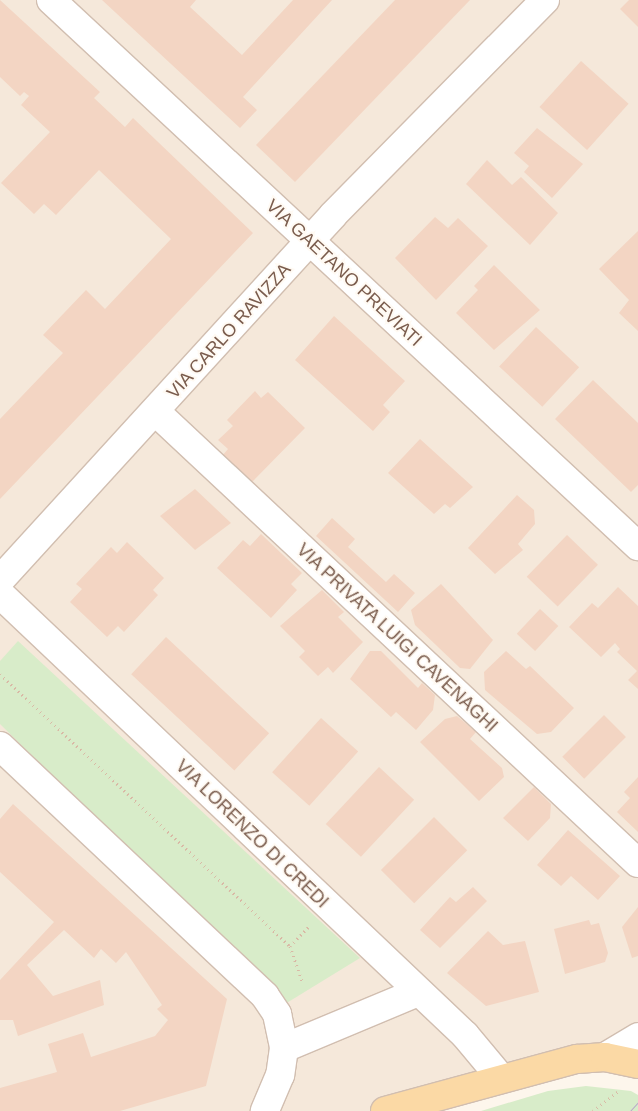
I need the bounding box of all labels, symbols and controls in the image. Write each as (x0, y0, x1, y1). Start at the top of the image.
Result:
street label: VIA GAETANO PREVIATI (261, 195, 427, 351)
street label: VIA CARLO RAVIZZA (162, 258, 296, 404)
street label: VIA PRIVATA LUIGI CAVENAGHI (291, 538, 503, 738)
street label: VIA LORENZO DI CREDI (171, 755, 333, 913)

